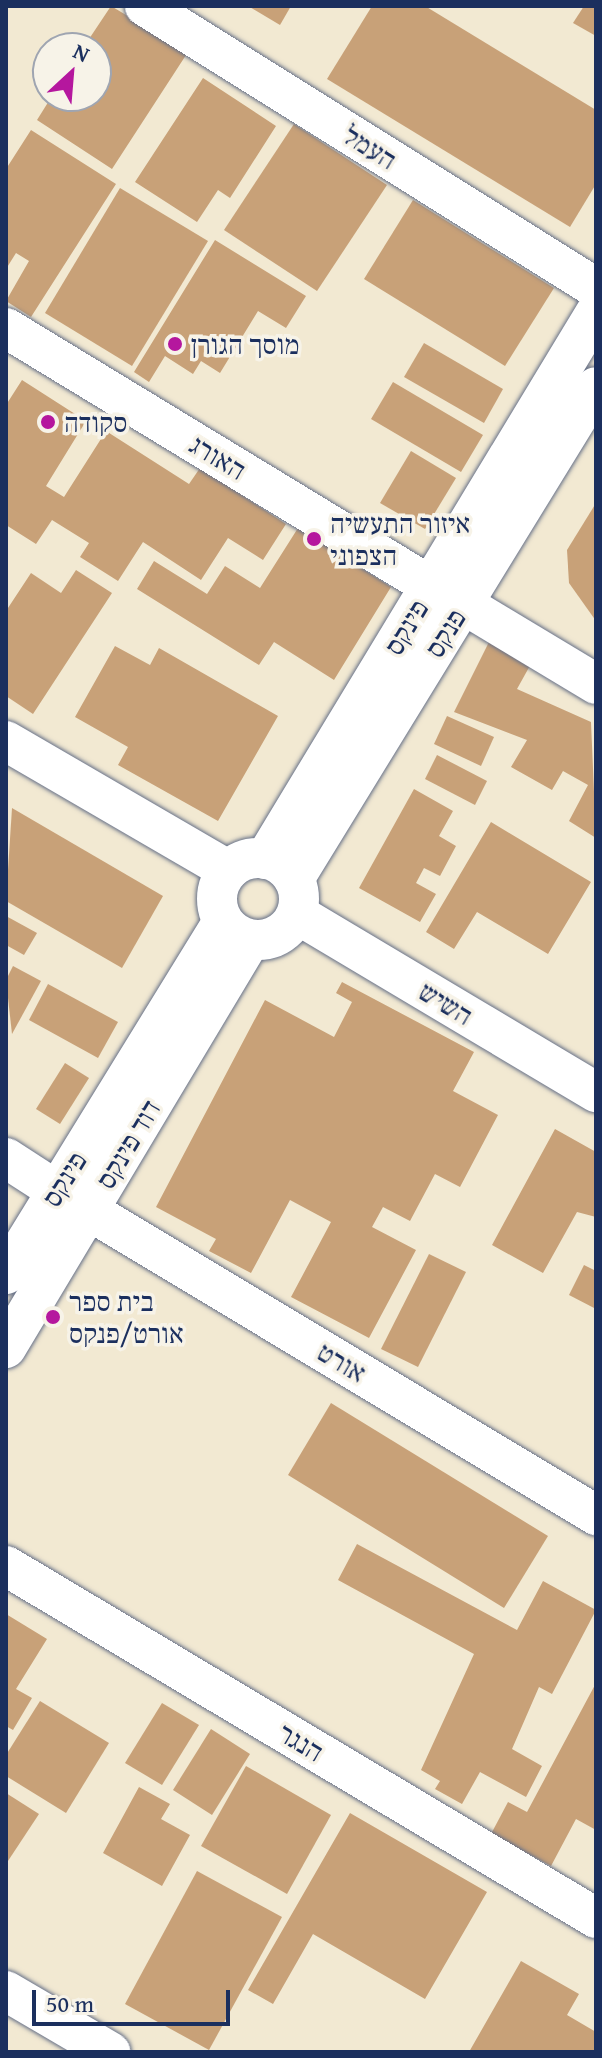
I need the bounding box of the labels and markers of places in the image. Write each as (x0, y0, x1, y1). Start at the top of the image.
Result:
place label: מוסך הגורן (191, 327, 299, 361)
marker: מוסך הגורן (166, 335, 184, 353)
place label: סקודה (64, 405, 127, 439)
marker: סקודה (39, 413, 57, 431)
place label: איזור התעשיה הצפוני (330, 506, 470, 572)
marker: איזור התעשיה הצפוני (305, 530, 323, 548)
place label: בית ספר אורט/פנקס (69, 1284, 184, 1350)
marker: בית ספר אורט/פנקס (44, 1308, 62, 1326)

